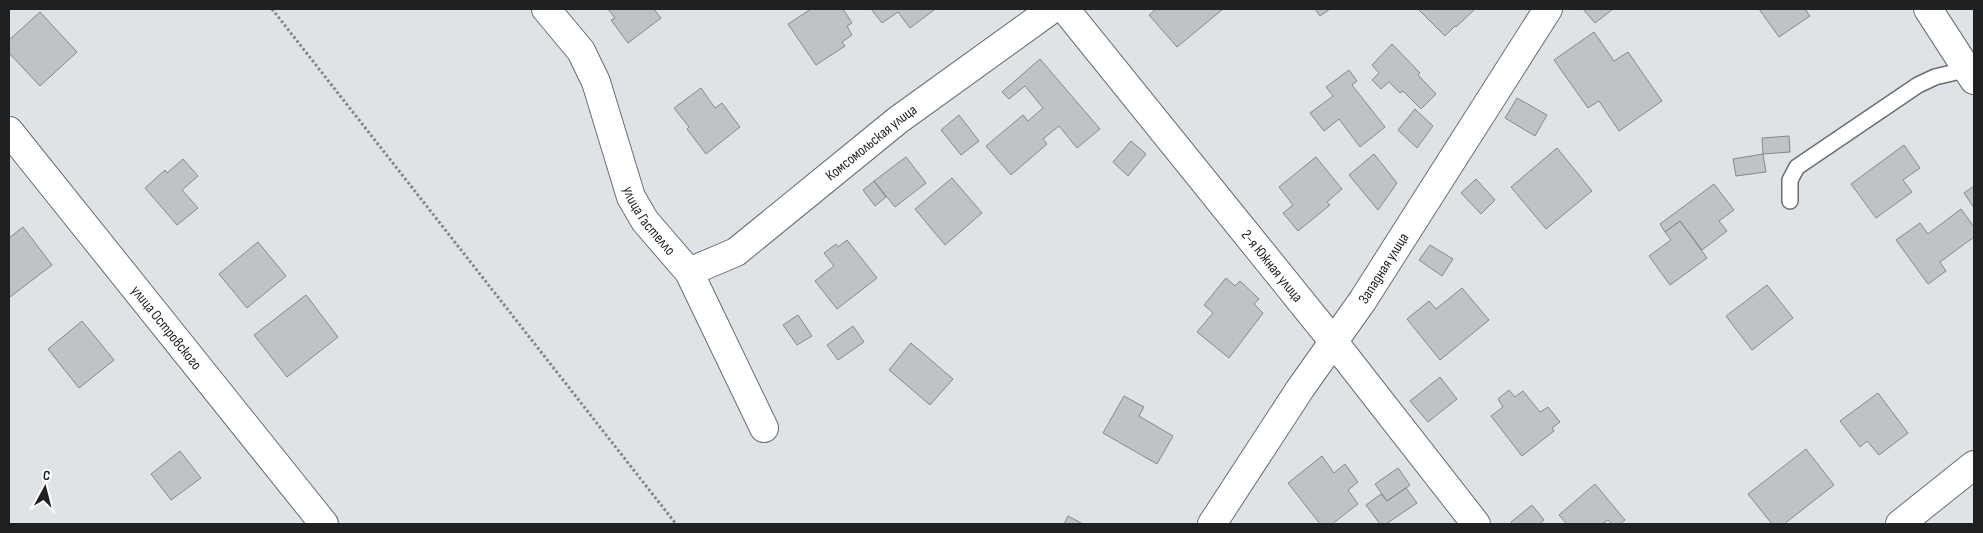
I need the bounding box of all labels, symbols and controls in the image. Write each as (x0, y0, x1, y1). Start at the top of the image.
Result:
street label: Комсомольская улица (821, 100, 921, 185)
street label: улица Гастелло (619, 184, 680, 259)
street label: 2-я Южная улица (1237, 226, 1307, 306)
street label: Западная улица (1354, 229, 1413, 307)
street label: улица Островского (127, 282, 206, 374)
north arrow (20, 463, 70, 513)
text: С (42, 467, 51, 484)

